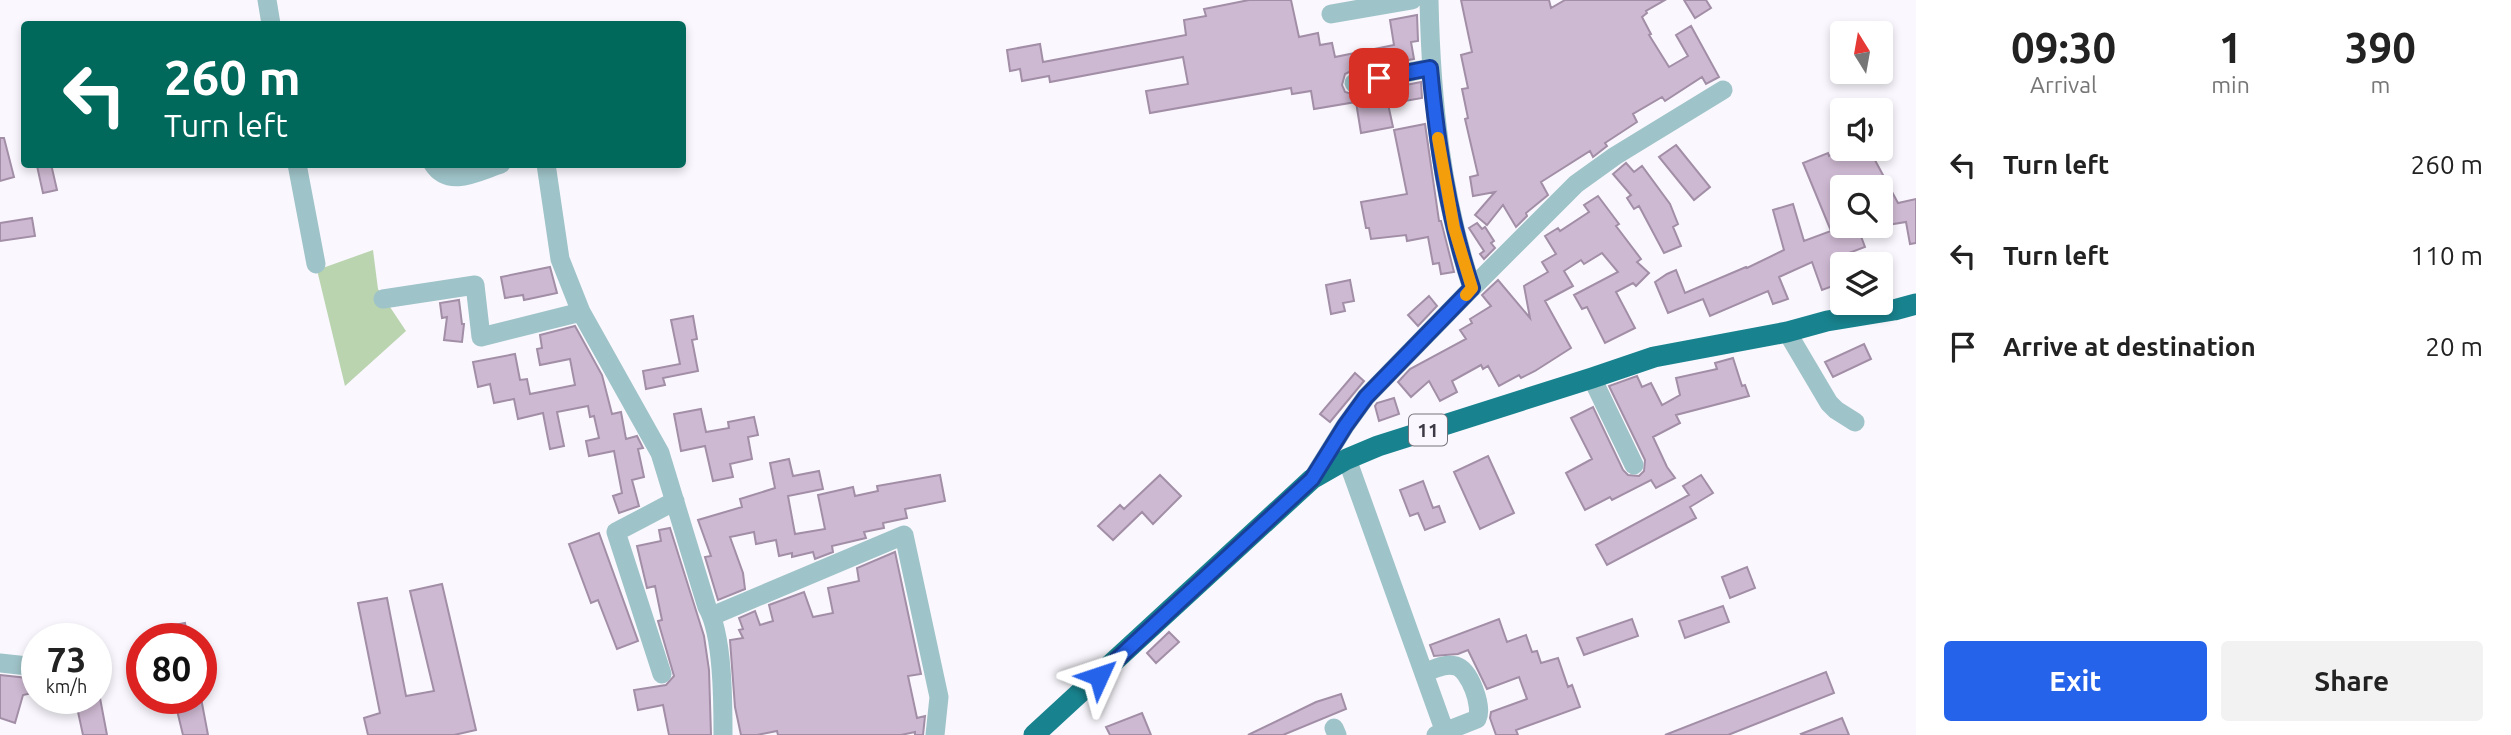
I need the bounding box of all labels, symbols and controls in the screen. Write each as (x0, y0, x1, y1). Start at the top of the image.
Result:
north arrow (1830, 21, 1894, 84)
map controls (1830, 21, 1893, 315)
text: 09:30 (2011, 24, 2116, 71)
text: 1 (2219, 24, 2242, 71)
text: 390 (2345, 24, 2416, 71)
pin (1349, 48, 1409, 108)
icon: left (49, 49, 140, 140)
text: 260 m (164, 49, 301, 104)
icon: arrive (1360, 59, 1398, 97)
text: Arrival (2030, 72, 2097, 97)
text: min (2211, 72, 2250, 97)
text: m (2370, 72, 2390, 97)
button: sound (1830, 98, 1893, 161)
text: Turn left (164, 107, 288, 143)
icon: left (1944, 146, 1982, 184)
text: Turn left (2003, 150, 2109, 179)
text: 260 m (2411, 150, 2483, 179)
button: search (1830, 175, 1893, 238)
icon: left (1944, 237, 1982, 275)
text: Turn left (2003, 241, 2109, 270)
text: 110 m (2411, 241, 2483, 270)
button: layers (1830, 252, 1893, 315)
icon: arrive (1944, 328, 1982, 366)
text: Arrive at destination (2003, 332, 2256, 361)
text: 20 m (2425, 332, 2483, 361)
road number: 11 (1409, 414, 1447, 446)
speed limit sign: 80 (126, 623, 217, 714)
text: 73 (47, 639, 86, 679)
position arrow (1062, 639, 1136, 713)
button: Exit (1944, 641, 2207, 721)
button: Share (2221, 641, 2483, 721)
text: km/h (46, 676, 87, 696)

